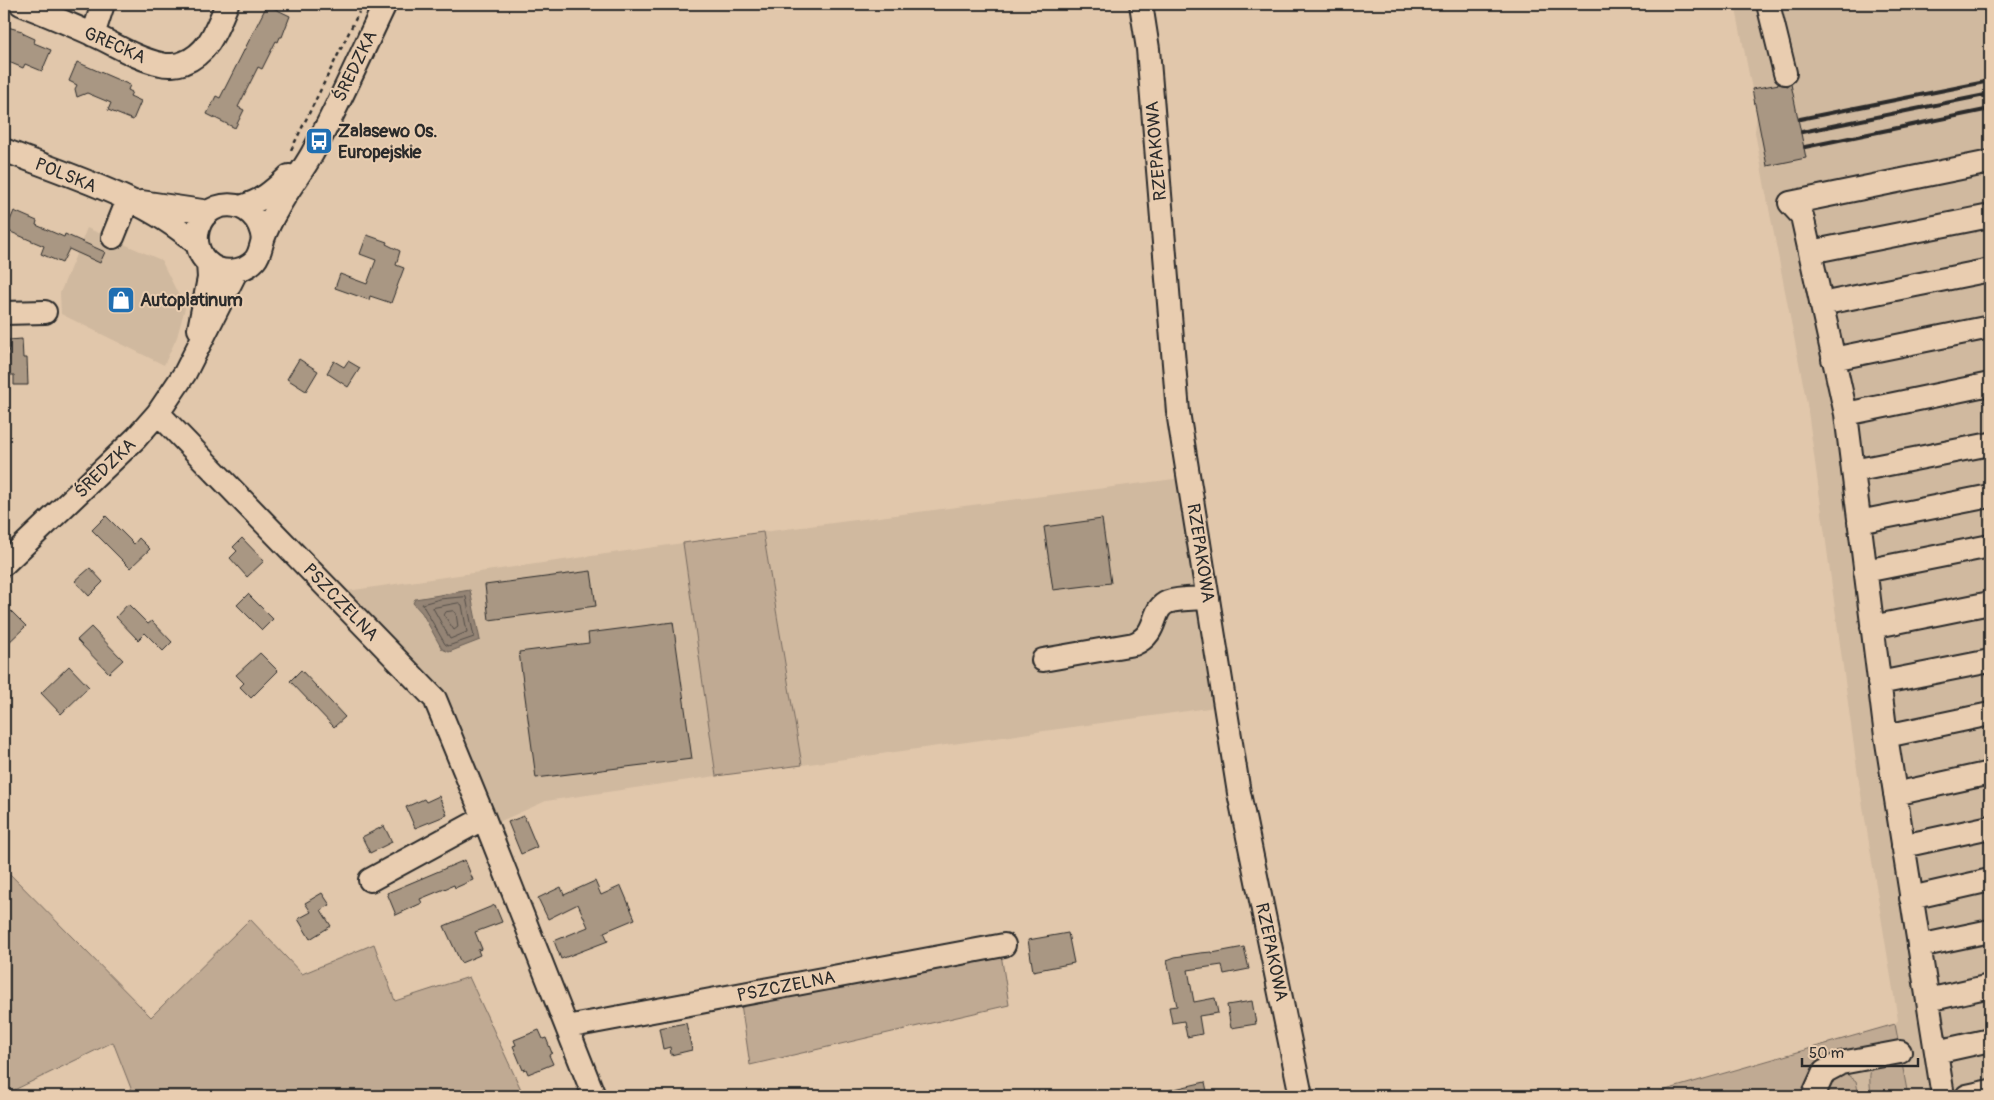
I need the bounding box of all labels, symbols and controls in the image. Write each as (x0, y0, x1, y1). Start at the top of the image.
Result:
street label: GRECKA (80, 22, 150, 69)
street label: ŚREDZKA (328, 27, 383, 106)
street label: RZEPAKOWA (1141, 100, 1172, 202)
place label: Zalasewo Os. Europejskie (338, 120, 437, 164)
bus stop icon: Zalasewo Os. Europejskie (304, 126, 334, 156)
street label: POLSKA (32, 153, 100, 198)
shop icon: Autoplatinum (106, 285, 136, 315)
place label: Autoplatinum (140, 289, 243, 312)
street label: ŚREDZKA (70, 433, 141, 503)
street label: RZEPAKOWA (1181, 502, 1220, 605)
street label: PSZCZELNA (298, 559, 384, 646)
street label: RZEPAKOWA (1250, 901, 1293, 1004)
street label: PSZCZELNA (735, 966, 837, 1007)
scale bar (1802, 1035, 1918, 1067)
text: 50 m (1809, 1044, 1844, 1063)

